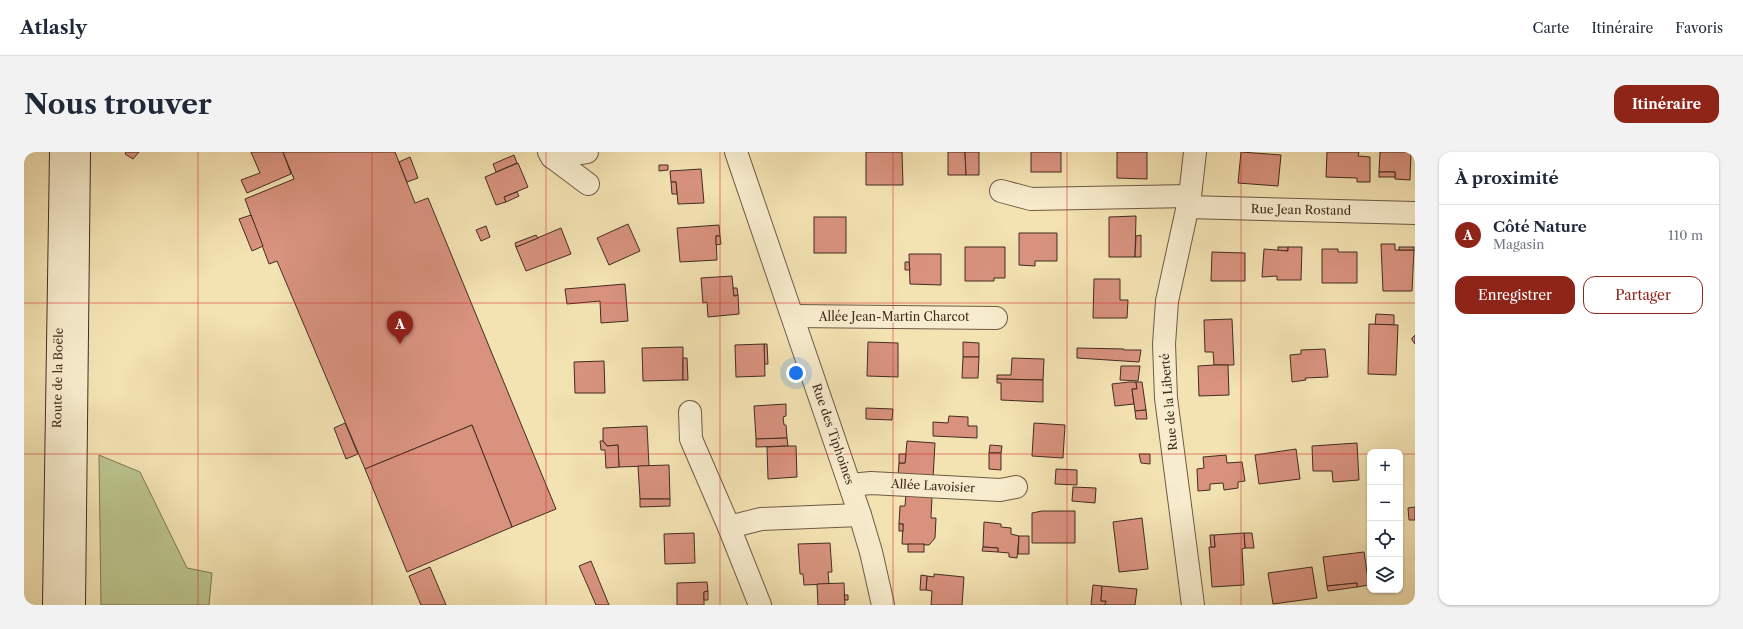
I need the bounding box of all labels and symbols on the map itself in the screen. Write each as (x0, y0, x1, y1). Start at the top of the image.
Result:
street label: Rue Jean Rostand (1251, 201, 1352, 218)
street label: Allée Jean-Martin Charcot (818, 309, 970, 324)
pin: A (387, 311, 413, 344)
street label: Route de la Boële (49, 327, 66, 428)
street label: Rue de la Liberté (1157, 352, 1180, 451)
your location (786, 363, 806, 383)
street label: Rue des Tiphoines (809, 381, 858, 486)
street label: Allée Lavoisier (890, 476, 976, 495)

